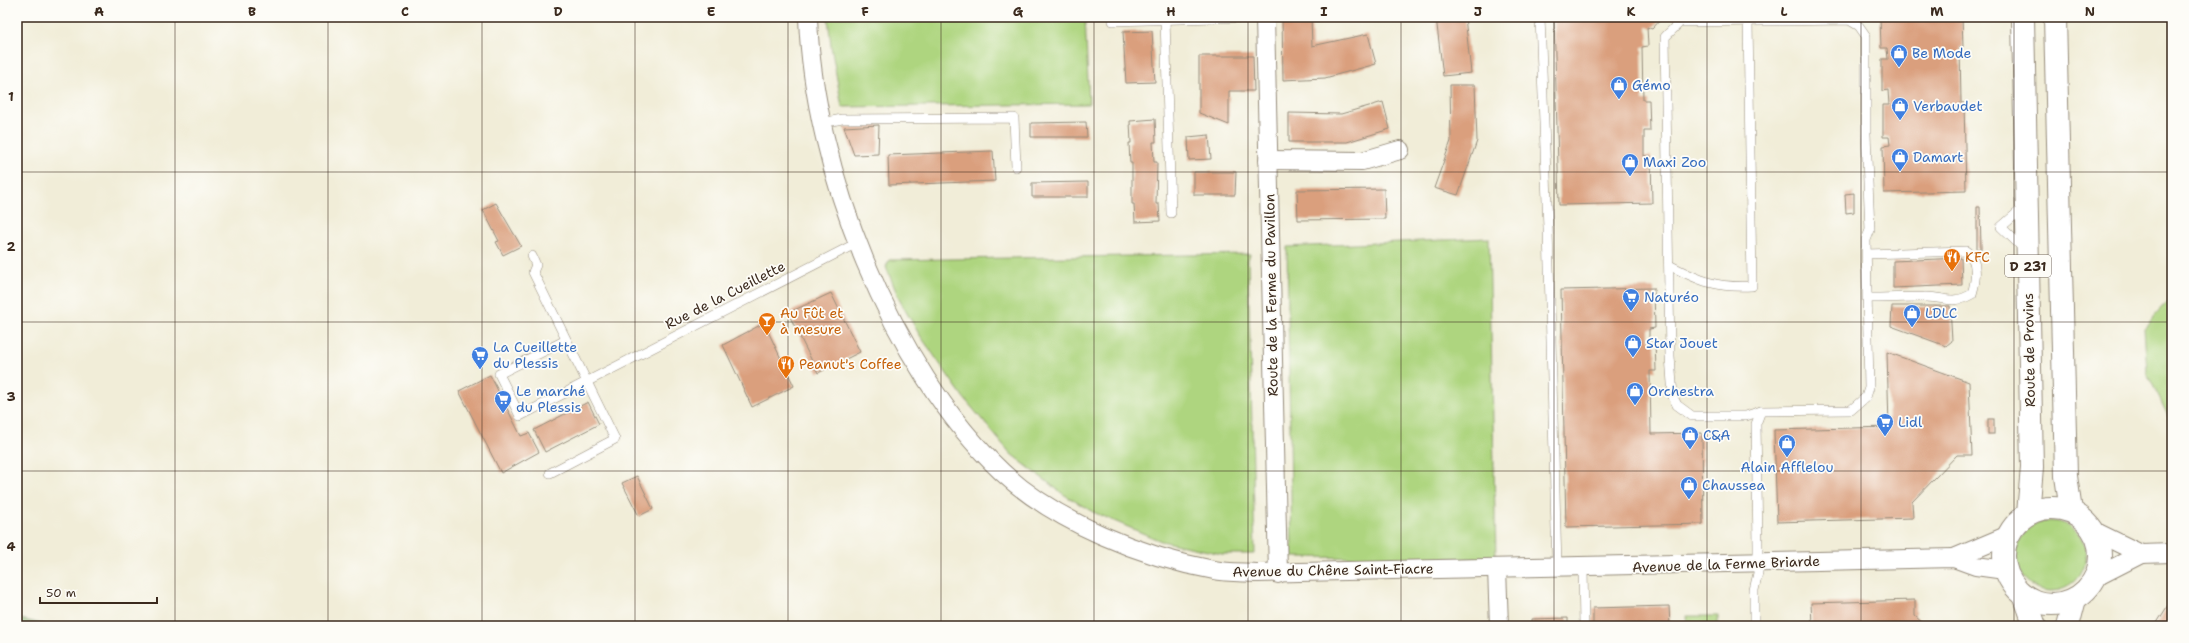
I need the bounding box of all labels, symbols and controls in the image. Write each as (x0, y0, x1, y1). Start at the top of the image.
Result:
text: A (94, 3, 104, 20)
text: B (248, 3, 256, 20)
text: C (401, 3, 409, 20)
text: D (553, 3, 563, 20)
text: E (707, 3, 716, 20)
text: F (861, 3, 869, 20)
text: G (1013, 3, 1024, 20)
text: H (1166, 3, 1176, 20)
text: I (1320, 3, 1328, 20)
text: J (1474, 3, 1482, 20)
text: K (1627, 3, 1636, 20)
text: L (1780, 3, 1788, 20)
text: M (1930, 3, 1944, 20)
text: N (2085, 3, 2095, 20)
shop icon: Be Mode (1889, 43, 1909, 68)
place label: Be Mode (1912, 44, 1971, 62)
shop icon: Gémo (1609, 75, 1629, 100)
place label: Gémo (1632, 76, 1671, 94)
text: 1 (8, 88, 14, 105)
shop icon: Verbaudet (1890, 96, 1910, 121)
place label: Verbaudet (1913, 97, 1983, 115)
shop icon: Damart (1890, 147, 1910, 172)
place label: Damart (1913, 148, 1964, 166)
shop icon: Maxi Zoo (1620, 152, 1640, 177)
place label: Maxi Zoo (1643, 153, 1706, 171)
street label: Route de la Ferme du Pavillon (1260, 193, 1282, 396)
text: 2 (6, 238, 16, 255)
restaurant icon: KFC (1942, 247, 1962, 272)
place label: KFC (1965, 248, 1990, 266)
road number: D 231 (2005, 255, 2051, 277)
street label: Rue de la Cueillette (662, 257, 788, 333)
supermarket icon: Naturéo (1621, 287, 1641, 312)
place label: Naturéo (1644, 288, 1699, 306)
street label: Route de Provins (2019, 293, 2039, 407)
shop icon: LDLC (1902, 303, 1922, 328)
place label: Au Fût et à mesure (780, 304, 843, 338)
place label: LDLC (1925, 304, 1957, 322)
bar icon: Au Fût et à mesure (757, 311, 777, 336)
shop icon: Star Jouet (1623, 333, 1643, 358)
place label: Star Jouet (1646, 334, 1718, 352)
place label: La Cueillette du Plessis (493, 338, 577, 372)
supermarket icon: La Cueillette du Plessis (470, 345, 490, 370)
restaurant icon: Peanut's Coffee (776, 354, 796, 379)
place label: Peanut's Coffee (799, 355, 902, 373)
shop icon: Orchestra (1625, 381, 1645, 406)
place label: Le marché du Plessis (516, 382, 586, 416)
place label: Orchestra (1648, 382, 1714, 400)
text: 3 (6, 388, 16, 405)
supermarket icon: Le marché du Plessis (493, 389, 513, 414)
supermarket icon: Lidl (1875, 412, 1895, 437)
place label: Lidl (1898, 413, 1923, 431)
shop icon: C&A (1680, 425, 1700, 450)
place label: C&A (1703, 426, 1730, 444)
shop icon: Alain Afflelou (1777, 433, 1797, 458)
place label: Alain Afflelou (1740, 458, 1834, 476)
shop icon: Chaussea (1679, 475, 1699, 500)
place label: Chaussea (1702, 476, 1766, 494)
text: 4 (6, 538, 16, 555)
street label: Avenue de la Ferme Briarde (1632, 552, 1820, 576)
street label: Avenue du Chêne Saint-Fiacre (1232, 559, 1434, 581)
scale bar (40, 579, 157, 605)
text: 50 m (46, 585, 76, 601)

